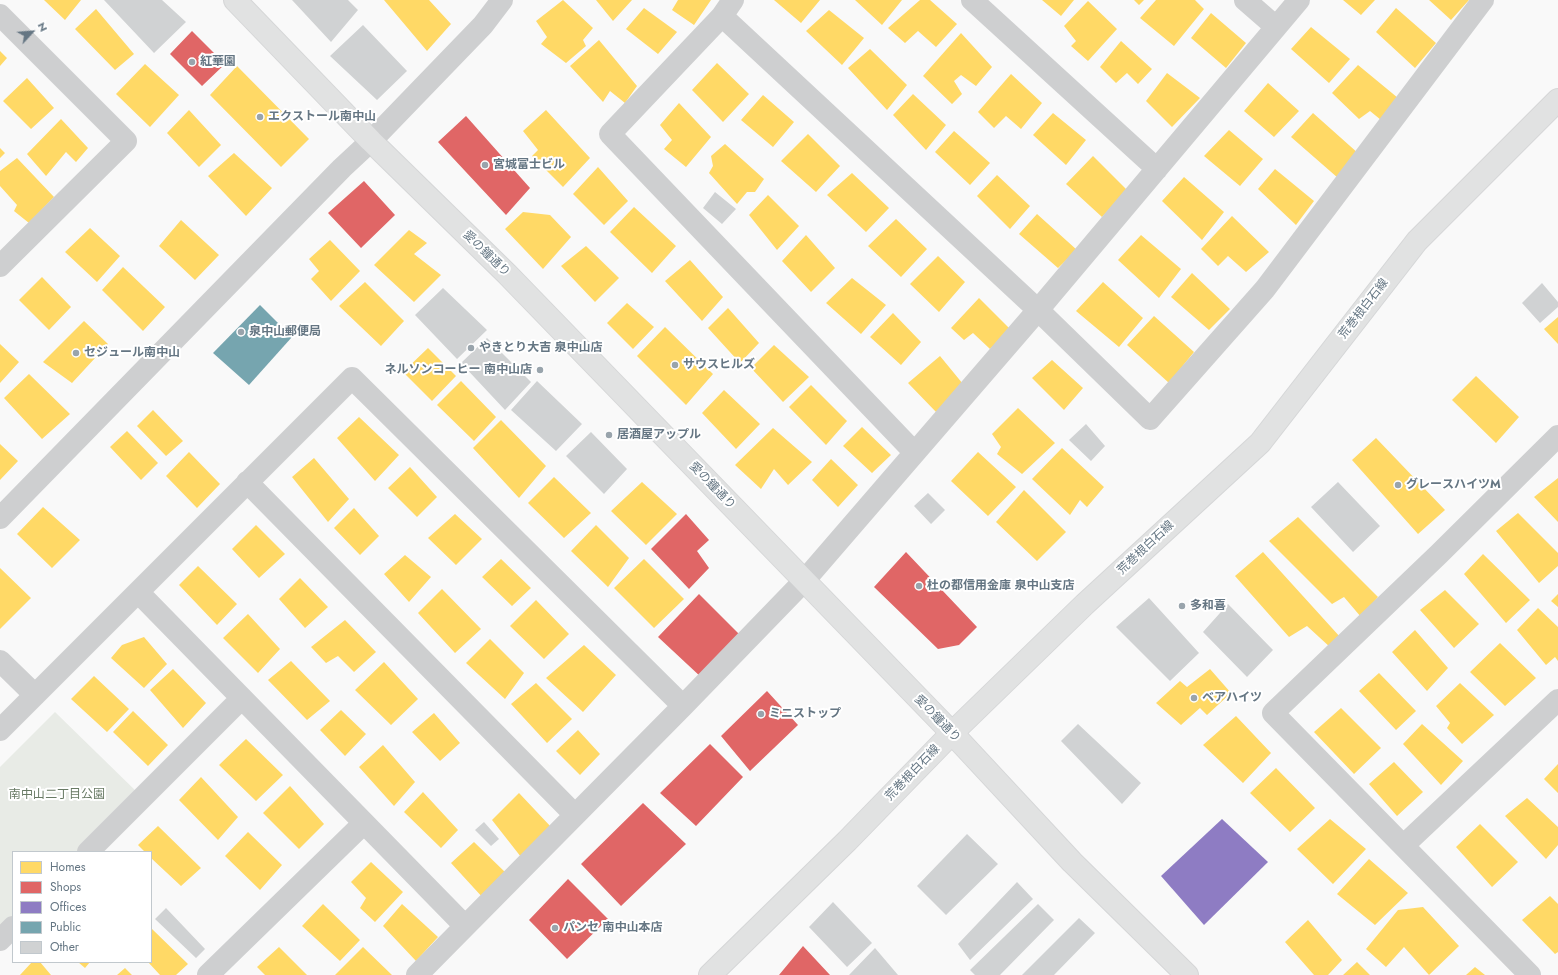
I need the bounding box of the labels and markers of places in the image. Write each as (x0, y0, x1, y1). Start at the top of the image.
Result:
place label: 紅華園 (200, 55, 236, 69)
marker: 紅華園 (187, 57, 197, 67)
place label: エクストール南中山 (268, 110, 376, 124)
marker: エクストール南中山 (255, 112, 265, 122)
place label: 宮城富士ビル (493, 158, 565, 172)
marker: 宮城富士ビル (480, 160, 490, 170)
place label: 泉中山郵便局 (249, 325, 321, 339)
marker: 泉中山郵便局 (236, 327, 246, 337)
place label: やきとり大吉 泉中山店 (479, 341, 603, 355)
marker: やきとり大吉 泉中山店 (466, 343, 476, 353)
place label: セジュール南中山 (84, 346, 180, 360)
marker: セジュール南中山 (71, 348, 81, 358)
place label: サウスヒルズ (683, 358, 755, 372)
marker: サウスヒルズ (670, 360, 680, 370)
place label: ネルソンコーヒー 南中山店 (384, 363, 532, 377)
marker: ネルソンコーヒー 南中山店 (535, 365, 545, 375)
place label: 居酒屋アップル (617, 428, 701, 442)
marker: 居酒屋アップル (604, 430, 614, 440)
place label: グレースハイツM (1406, 478, 1501, 492)
marker: グレースハイツM (1393, 480, 1403, 490)
place label: 杜の都信用金庫 泉中山支店 (927, 579, 1075, 593)
marker: 杜の都信用金庫 泉中山支店 (914, 581, 924, 591)
place label: 多和喜 (1190, 599, 1226, 613)
marker: 多和喜 (1177, 601, 1187, 611)
place label: ベアハイツ (1202, 691, 1262, 705)
marker: ベアハイツ (1189, 693, 1199, 703)
place label: ミニストップ (769, 707, 841, 721)
marker: ミニストップ (756, 709, 766, 719)
place label: パンセ 南中山本店 (563, 921, 663, 935)
marker: パンセ 南中山本店 (550, 923, 560, 933)

